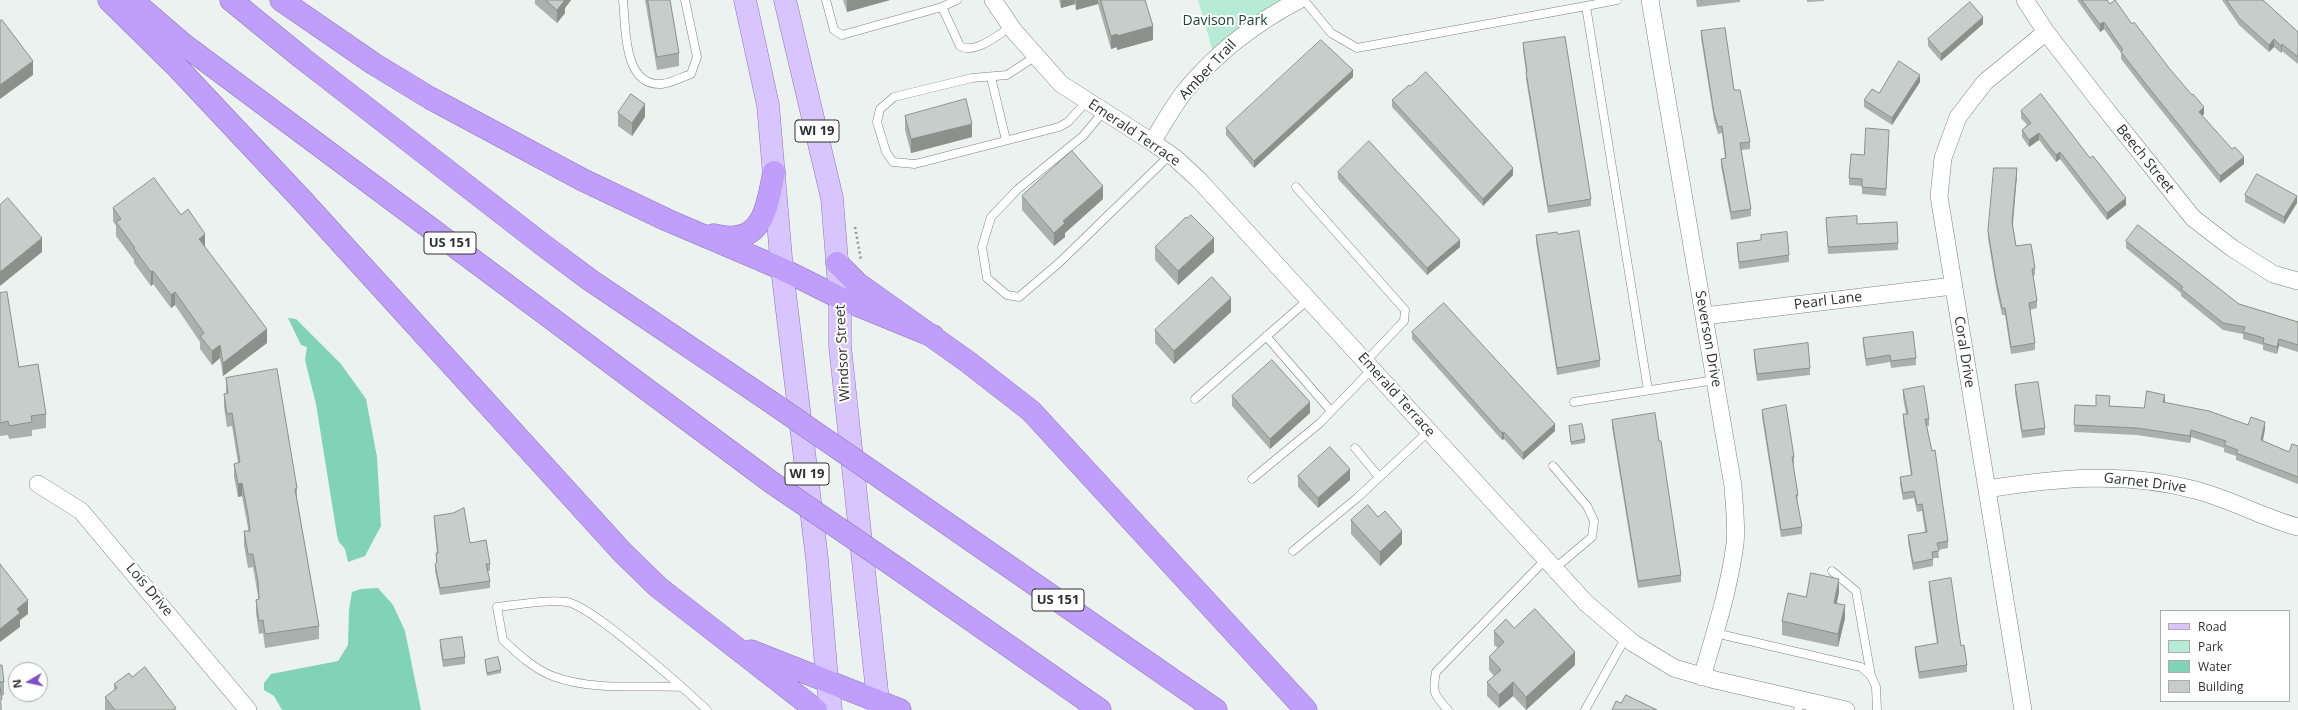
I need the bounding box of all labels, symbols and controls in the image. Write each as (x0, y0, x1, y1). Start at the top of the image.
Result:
park label: Davison Park (1182, 13, 1268, 29)
street label: Amber Trail (1176, 37, 1240, 103)
street label: Emerald Terrace (1085, 96, 1183, 170)
road number: WI 19 (795, 120, 839, 142)
street label: Beech Street (2112, 122, 2178, 196)
road number: US 151 (424, 232, 476, 254)
street label: Pearl Lane (1793, 288, 1863, 314)
street label: Severson Drive (1691, 289, 1725, 389)
street label: Windsor Street (832, 304, 854, 402)
street label: Coral Drive (1950, 315, 1978, 389)
street label: Emerald Terrace (1354, 350, 1438, 440)
road number: WI 19 (785, 463, 829, 485)
street label: Garnet Drive (2103, 470, 2187, 496)
street label: Lois Drive (122, 560, 176, 620)
road number: US 151 (1032, 589, 1084, 611)
legend (2160, 610, 2290, 702)
text: Road (2198, 618, 2227, 635)
text: Park (2198, 638, 2223, 655)
text: Water (2198, 658, 2232, 675)
north arrow (8, 662, 48, 702)
text: N (9, 678, 25, 689)
text: Building (2198, 678, 2243, 695)

